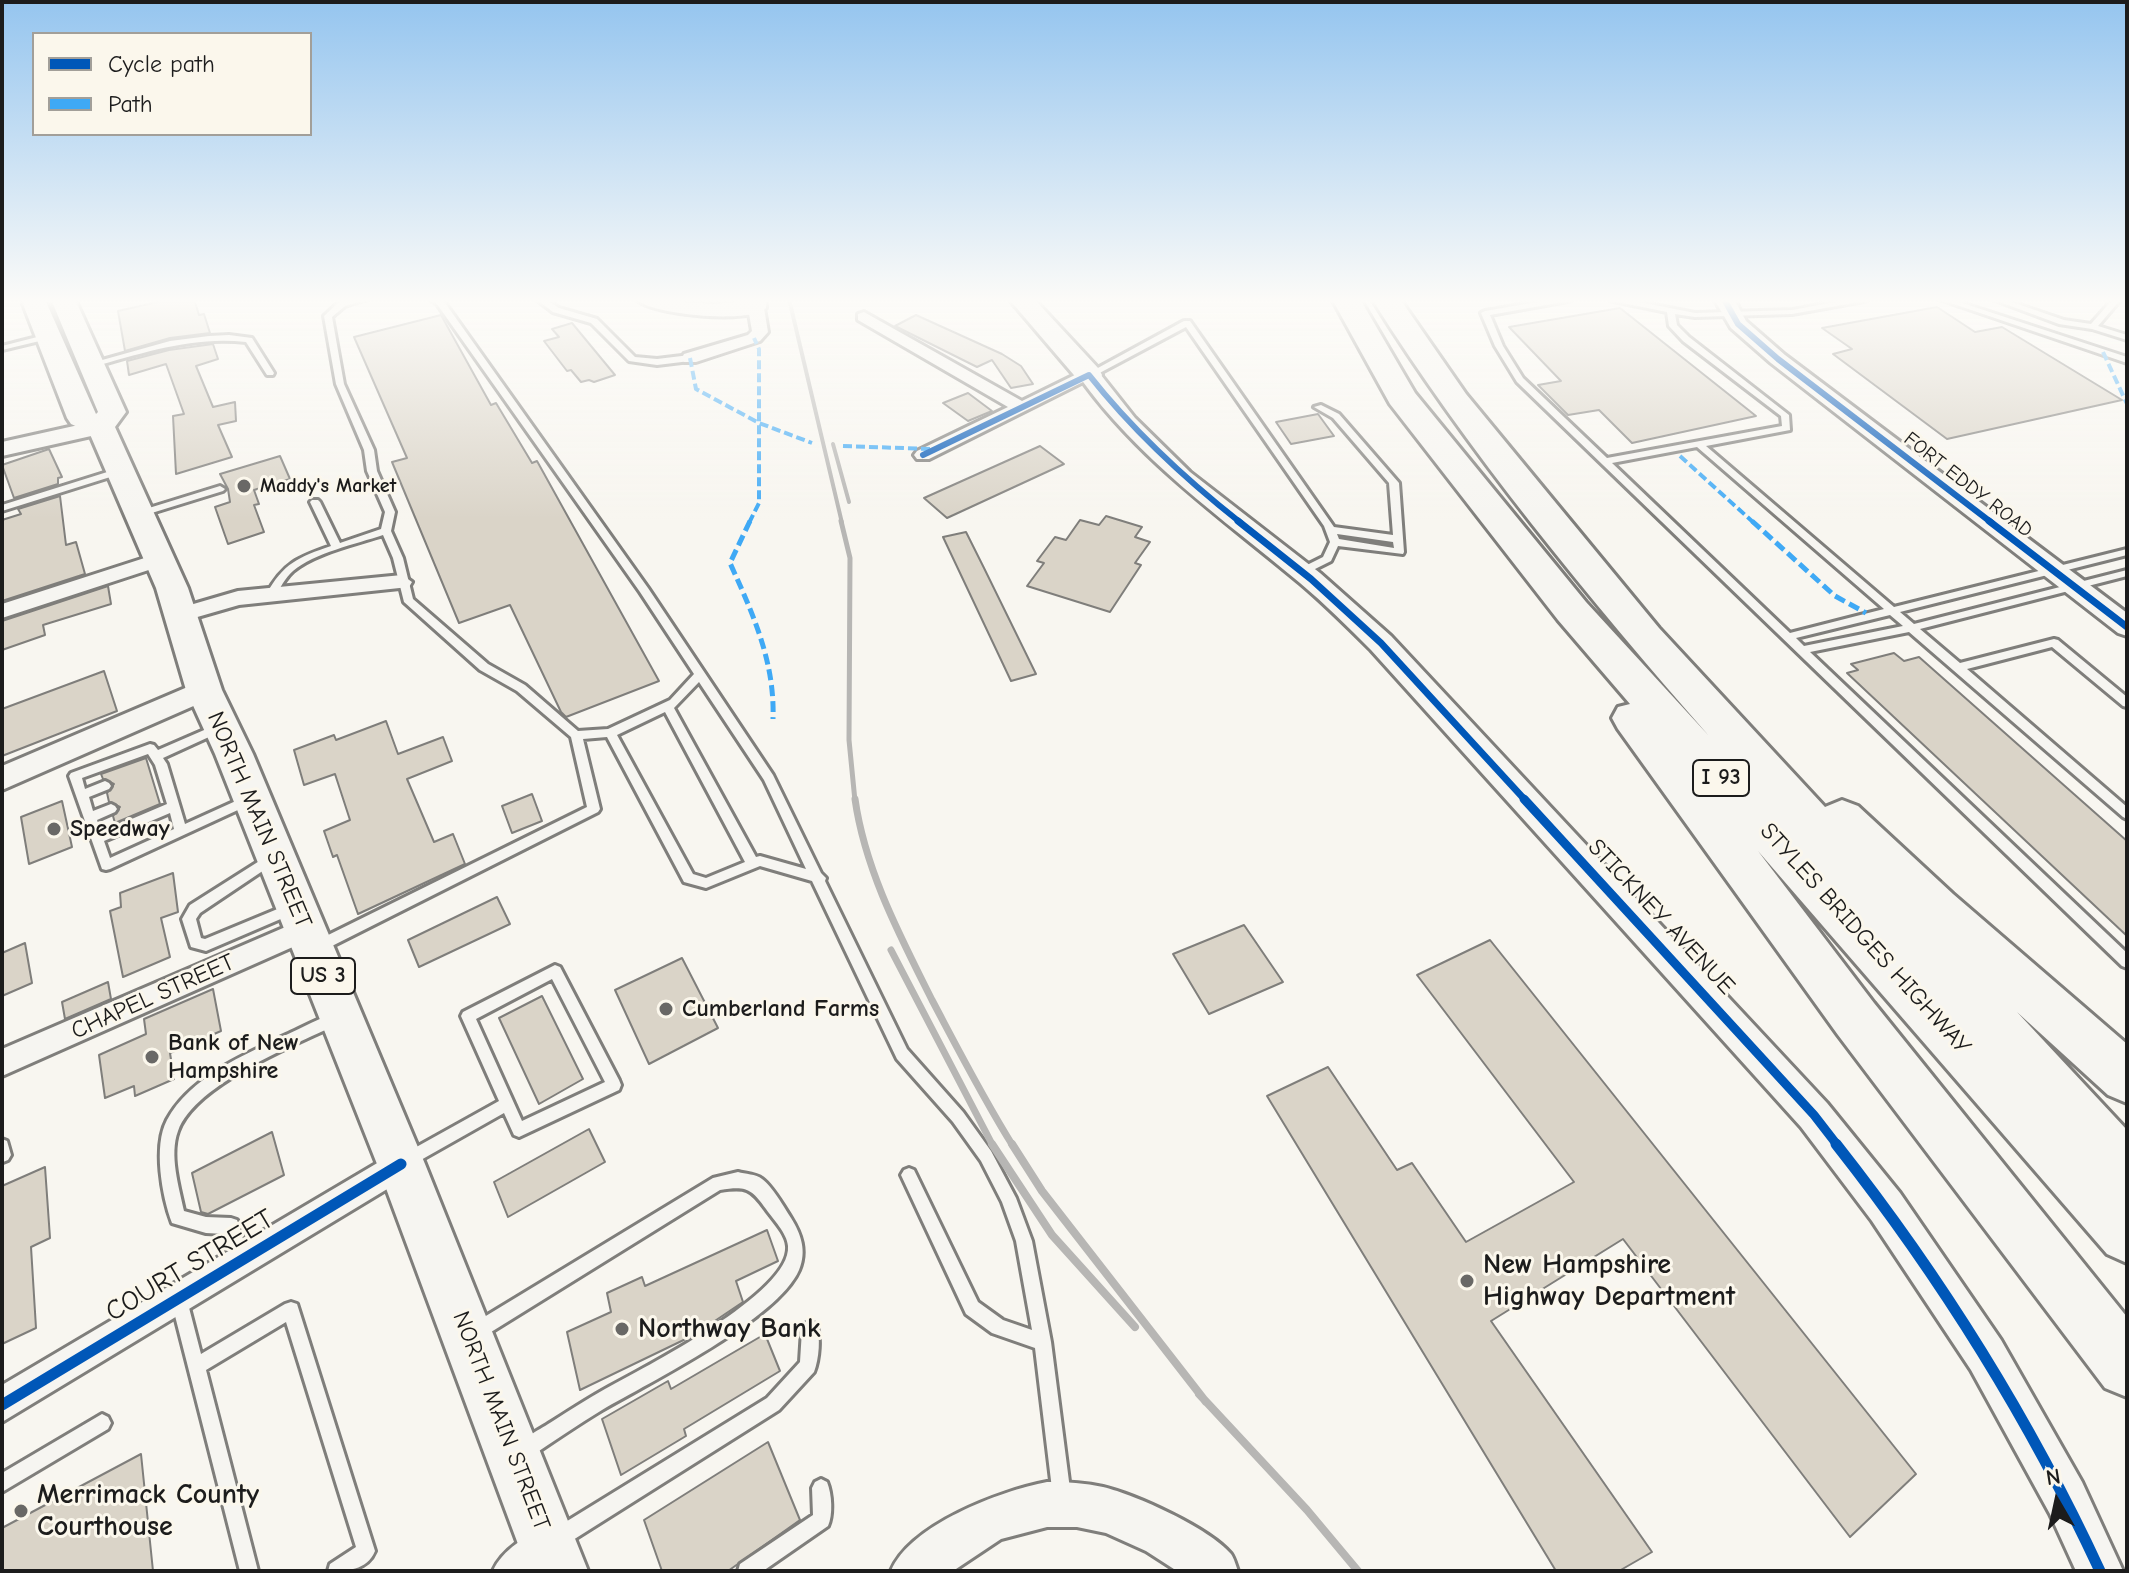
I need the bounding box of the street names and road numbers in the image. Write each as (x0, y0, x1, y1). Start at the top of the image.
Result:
street label: FORT EDDY ROAD (1899, 427, 2037, 543)
street label: NORTH MAIN STREET (200, 707, 318, 933)
road number: I 93 (1693, 760, 1749, 796)
street label: STYLES BRIDGES HIGHWAY (1753, 817, 1977, 1061)
street label: STICKNEY AVENUE (1581, 833, 1741, 1001)
street label: CHAPEL STREET (67, 948, 239, 1046)
road number: US 3 (291, 958, 355, 994)
street label: COURT STREET (100, 1203, 280, 1329)
street label: NORTH MAIN STREET (446, 1307, 556, 1535)

